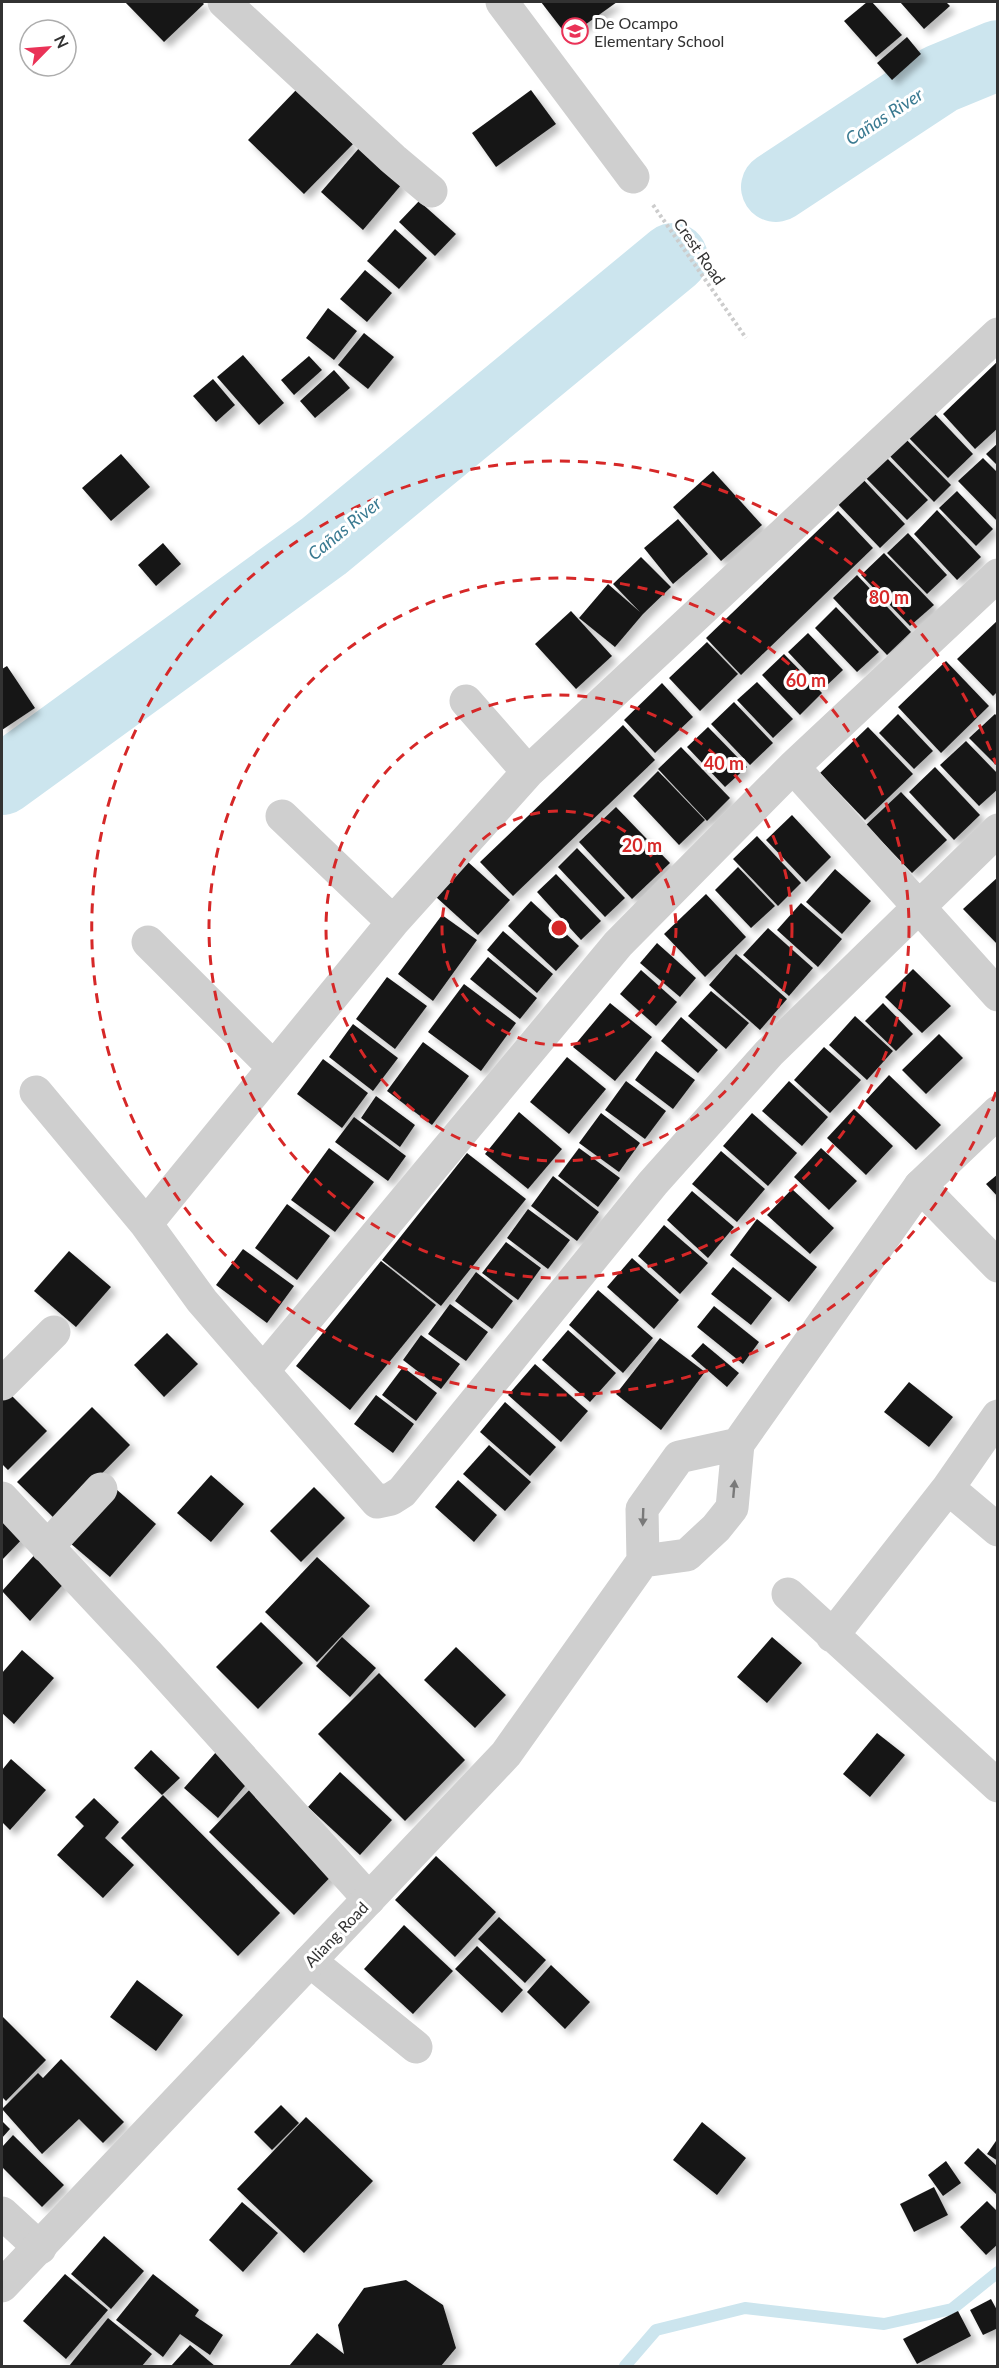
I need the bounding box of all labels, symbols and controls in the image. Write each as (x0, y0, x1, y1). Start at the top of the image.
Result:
place label: De Ocampo Elementary School (594, 13, 724, 50)
school or university icon: De Ocampo Elementary School (560, 16, 590, 46)
north arrow (18, 18, 78, 78)
text: N (51, 32, 73, 51)
water label: Cañas River (841, 82, 928, 149)
street label: Crest Road (670, 214, 730, 288)
water label: Cañas River (303, 491, 386, 564)
text: 80 m (869, 586, 909, 608)
text: 60 m (786, 669, 826, 691)
text: 40 m (704, 752, 744, 774)
text: 20 m (622, 834, 662, 856)
centre of rings (549, 918, 569, 938)
one-way arrow (729, 1479, 739, 1498)
one-way arrow (638, 1508, 647, 1527)
street label: Aliang Road (300, 1897, 372, 1971)

